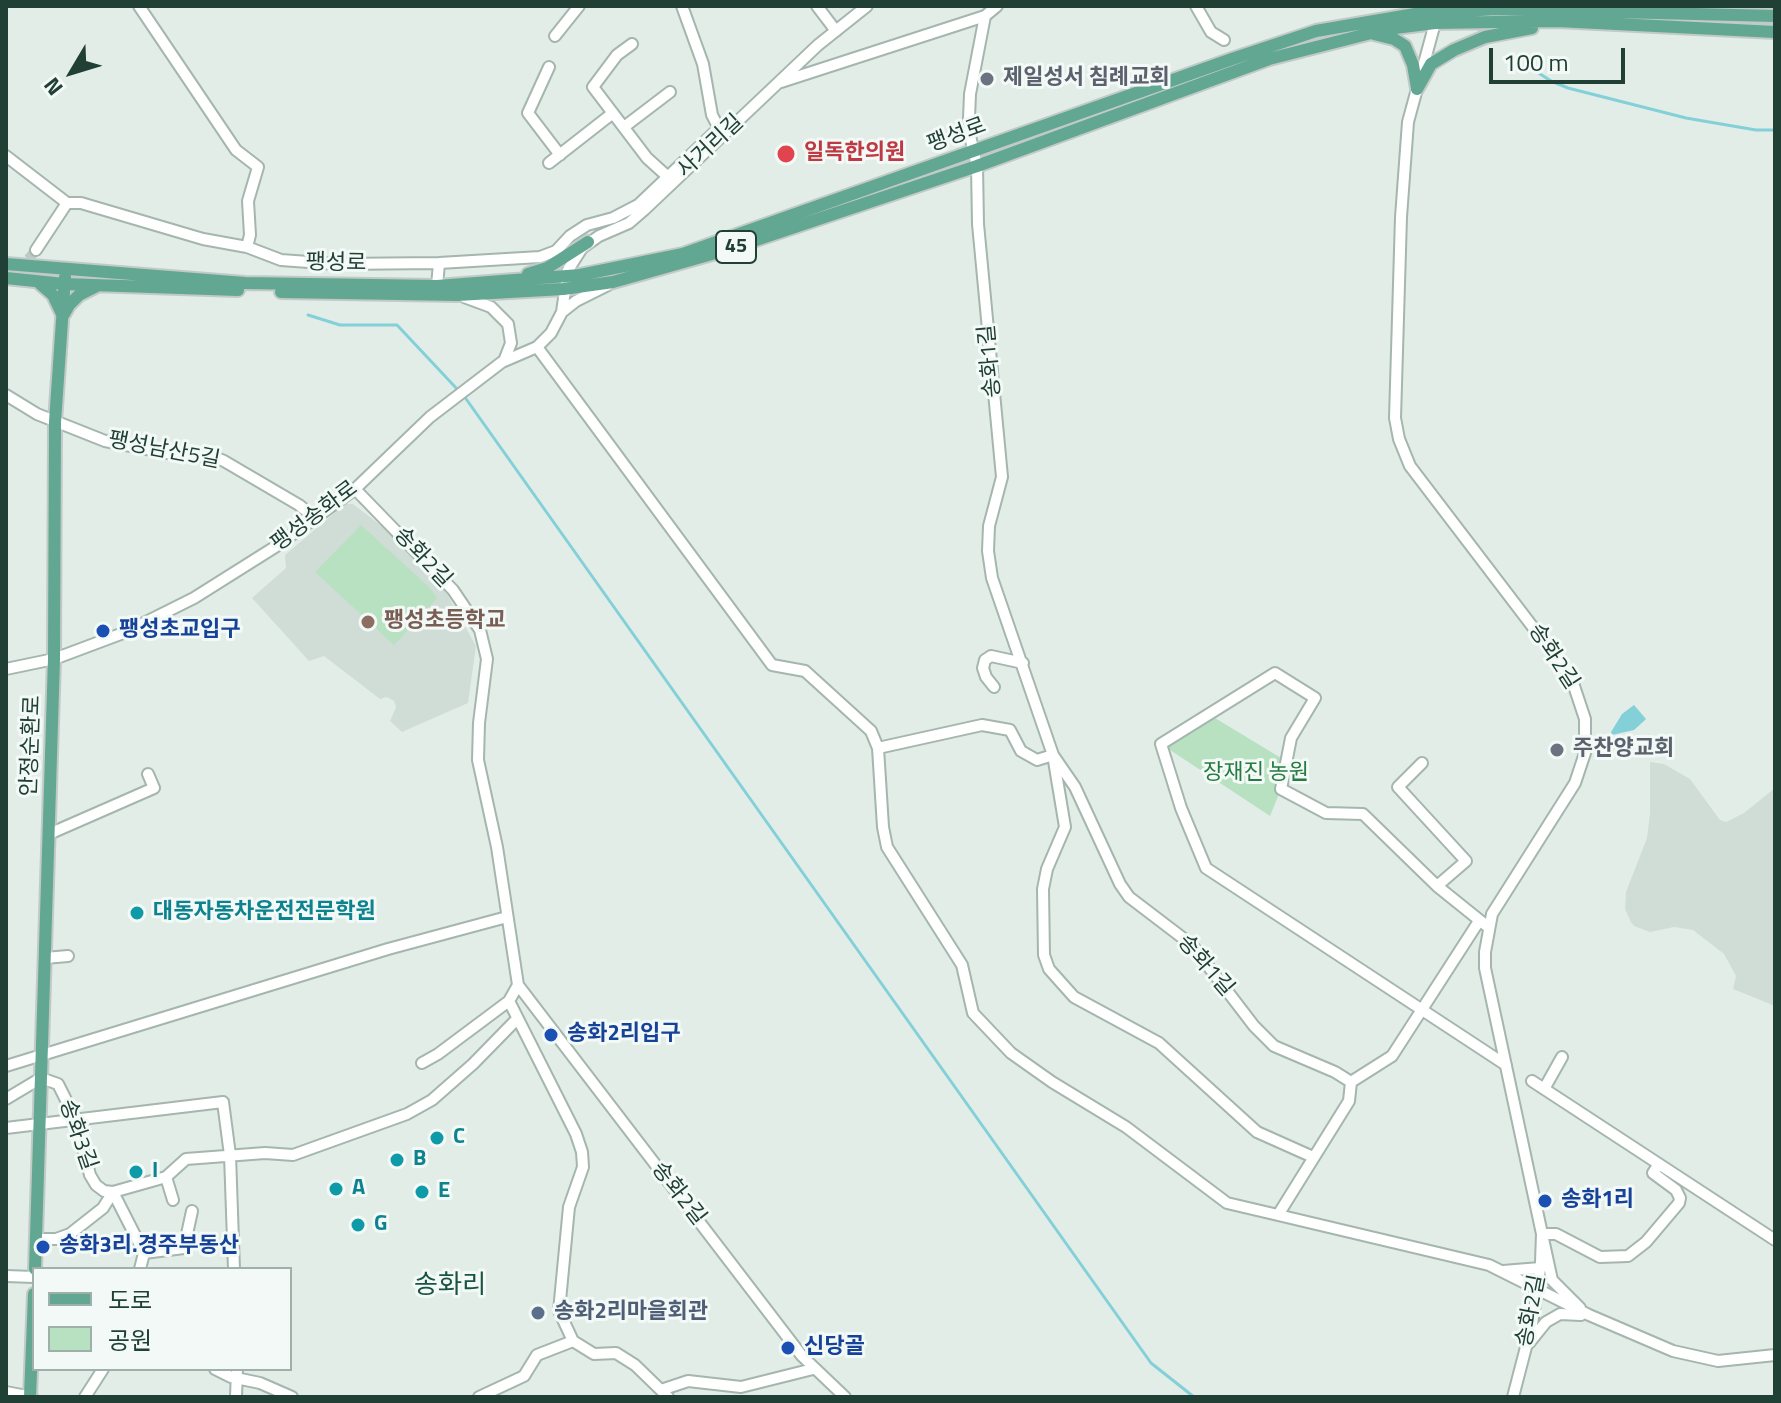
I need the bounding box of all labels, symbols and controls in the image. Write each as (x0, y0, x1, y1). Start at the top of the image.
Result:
north arrow (32, 32, 112, 112)
scale bar (1493, 32, 1629, 82)
text: 100 m (1503, 44, 1569, 80)
place label: 제일성서 침례교회 (1003, 66, 1170, 92)
text: N (35, 70, 71, 103)
marker: 제일성서 침례교회 (978, 70, 996, 88)
street label: 사거리길 (672, 110, 750, 184)
street label: 팽성로 (924, 113, 990, 159)
place label: 일독한의원 (804, 141, 905, 167)
marker: 일독한의원 (775, 143, 797, 165)
road number: 45 (716, 231, 756, 263)
street label: 팽성로 (305, 250, 367, 278)
street label: 송화1길 (975, 323, 1007, 399)
street label: 팽성남산5길 (106, 427, 222, 475)
street label: 팽성송화로 (267, 476, 363, 558)
street label: 송화2길 (387, 522, 457, 594)
place label: 팽성초등학교 (384, 609, 505, 635)
marker: 팽성초등학교 (359, 613, 377, 631)
place label: 팽성초교입구 (119, 618, 240, 644)
street label: 송화2길 (1522, 619, 1584, 695)
marker: 팽성초교입구 (94, 622, 112, 640)
street label: 안정순환로 (17, 695, 47, 797)
place label: 주찬양교회 (1573, 737, 1674, 763)
marker: 주찬양교회 (1548, 741, 1566, 759)
park label: 장재진 농원 (1203, 761, 1309, 787)
place label: 대동자동차운전전문학원 (153, 900, 376, 926)
marker: 대동자동차운전전문학원 (128, 904, 146, 922)
street label: 송화1길 (1171, 930, 1239, 1002)
place label: 송화2리입구 (567, 1022, 681, 1048)
marker: 송화2리입구 (542, 1026, 560, 1044)
street label: 송화3길 (53, 1096, 101, 1174)
place label: C (453, 1125, 465, 1151)
marker: C (428, 1129, 446, 1147)
place label: B (413, 1147, 426, 1173)
marker: B (388, 1151, 406, 1169)
street label: 송화2길 (645, 1157, 711, 1231)
place label: I (152, 1159, 158, 1185)
marker: I (127, 1163, 145, 1181)
place label: A (352, 1176, 365, 1202)
place label: E (438, 1179, 450, 1205)
marker: A (327, 1180, 345, 1198)
marker: E (413, 1183, 431, 1201)
place label: 송화1리 (1561, 1188, 1634, 1214)
marker: 송화1리 (1536, 1192, 1554, 1210)
place label: G (374, 1212, 387, 1238)
marker: G (349, 1216, 367, 1234)
place label: 송화3리.경주부동산 (59, 1234, 239, 1260)
marker: 송화3리.경주부동산 (34, 1238, 52, 1256)
legend (32, 1267, 292, 1371)
district label: 송화리 (414, 1271, 486, 1303)
street label: 송화2길 (1512, 1273, 1552, 1349)
text: 도로 (108, 1282, 152, 1318)
place label: 송화2리마을회관 (554, 1300, 708, 1326)
marker: 송화2리마을회관 (529, 1304, 547, 1322)
text: 공원 (108, 1322, 152, 1358)
place label: 신당골 (804, 1335, 865, 1361)
marker: 신당골 (779, 1339, 797, 1357)

